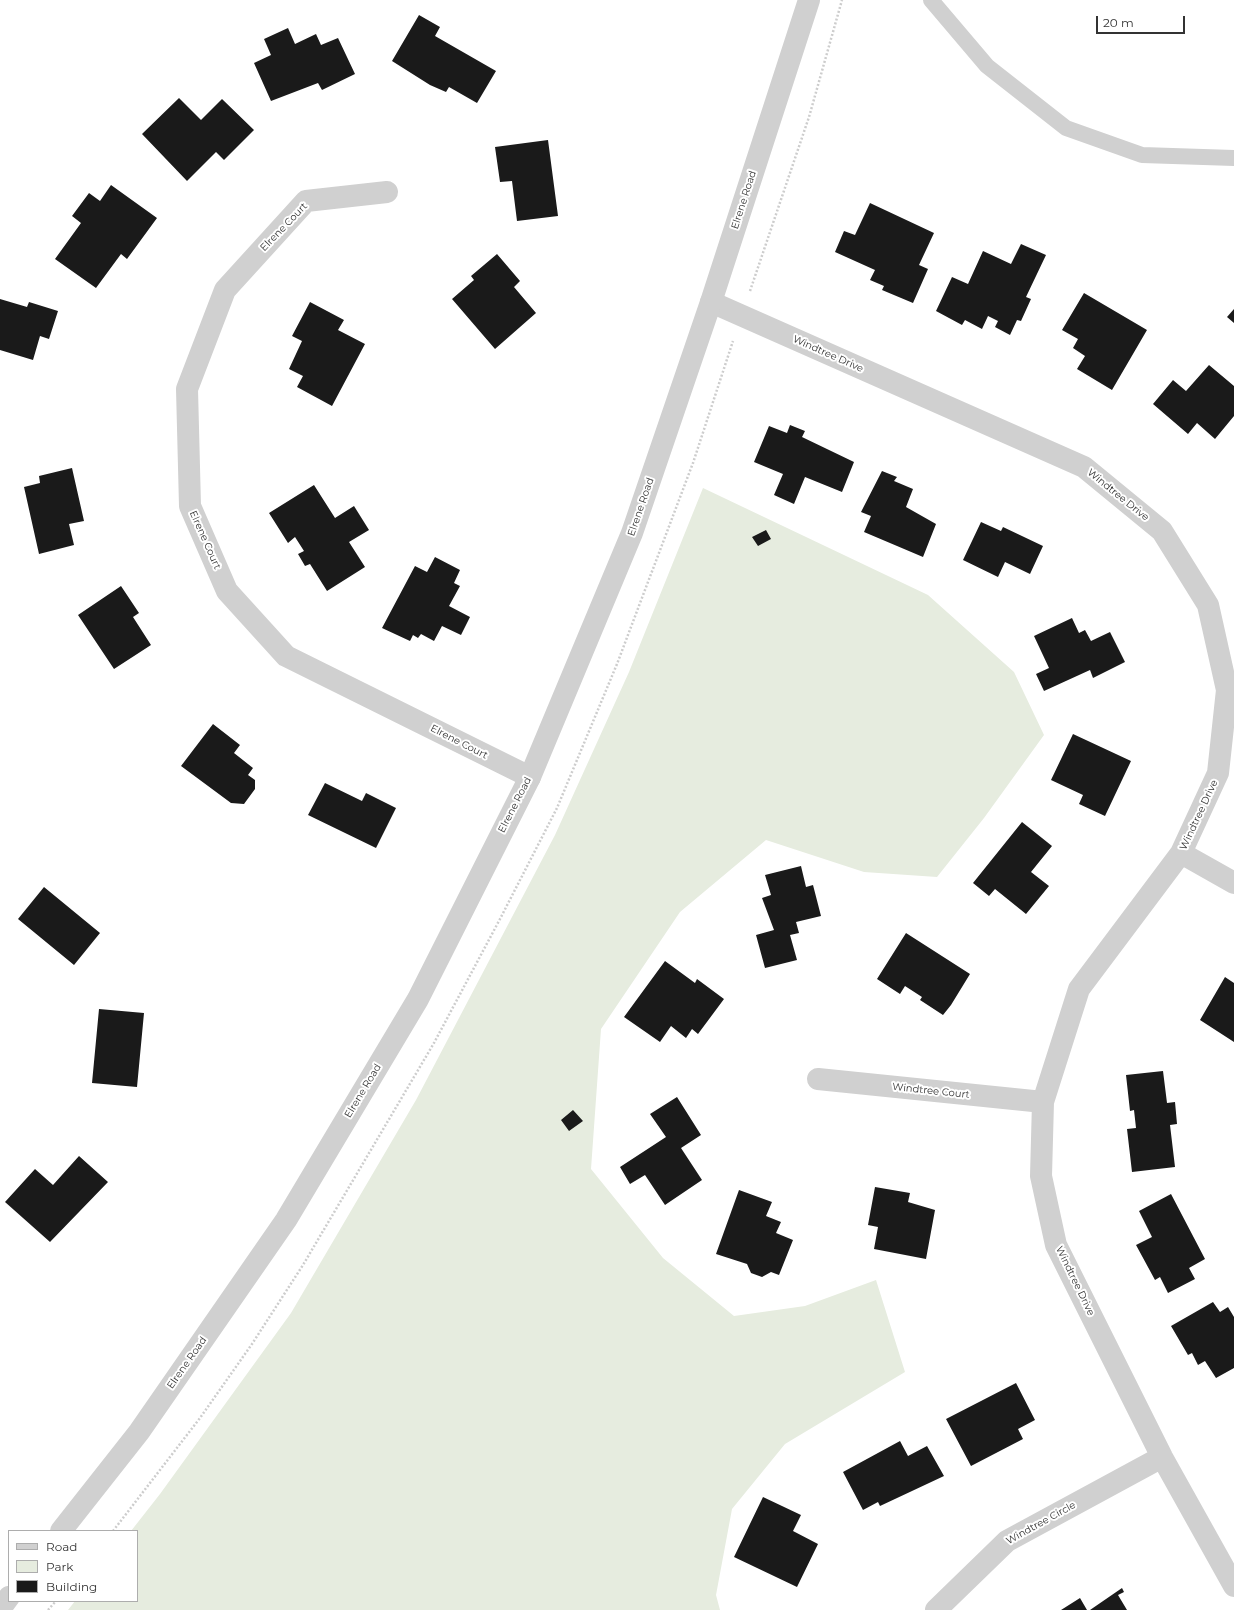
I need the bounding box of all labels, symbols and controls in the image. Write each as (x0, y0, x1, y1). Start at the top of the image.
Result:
scale bar (1098, 8, 1187, 34)
text: 20 m (1103, 15, 1134, 30)
street label: Elrene Road (729, 169, 759, 231)
street label: Elrene Court (258, 200, 310, 254)
street label: Windtree Drive (791, 333, 865, 375)
street label: Windtree Drive (1085, 466, 1151, 524)
street label: Elrene Road (625, 476, 657, 538)
street label: Elrene Court (187, 509, 223, 571)
street label: Elrene Court (428, 722, 490, 762)
street label: Elrene Road (496, 775, 534, 835)
street label: Windtree Drive (1178, 778, 1220, 852)
street label: Elrene Road (342, 1062, 384, 1120)
street label: Windtree Court (892, 1081, 970, 1101)
street label: Windtree Drive (1053, 1244, 1097, 1318)
street label: Elrene Road (165, 1335, 209, 1391)
street label: Windtree Circle (1004, 1499, 1078, 1547)
legend (8, 1530, 138, 1602)
text: Road (46, 1539, 77, 1554)
text: Park (46, 1559, 73, 1574)
text: Building (46, 1579, 97, 1594)

